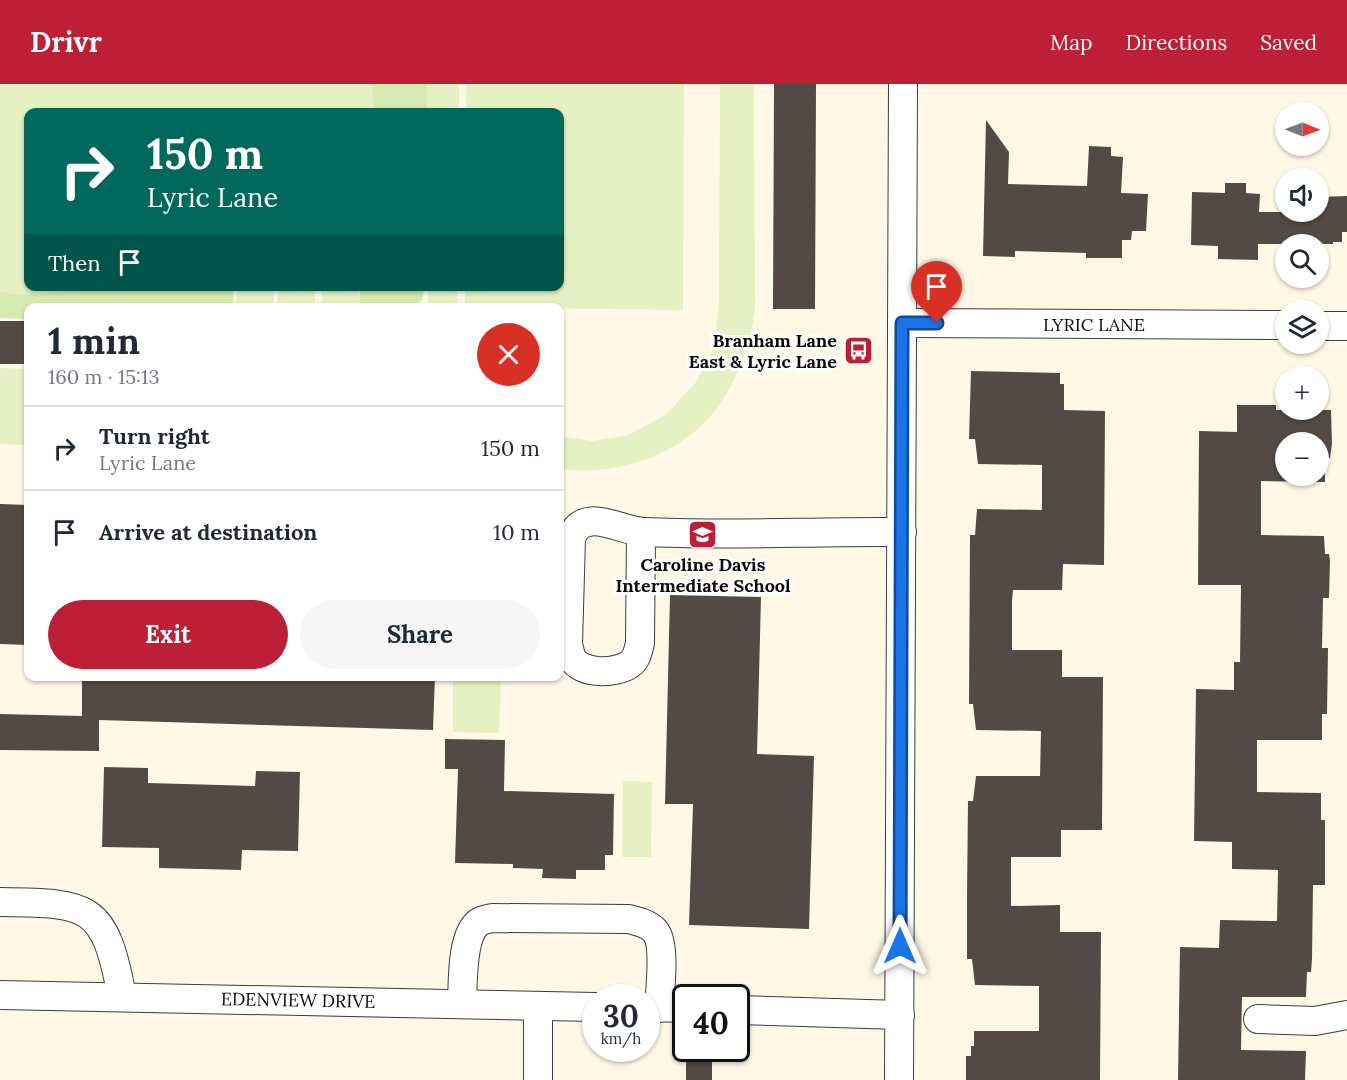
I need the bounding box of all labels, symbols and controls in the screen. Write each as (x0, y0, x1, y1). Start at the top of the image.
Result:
text: Drivr (30, 24, 102, 60)
text: Map (1050, 29, 1093, 56)
text: Directions (1126, 29, 1227, 56)
text: Saved (1260, 29, 1317, 56)
north arrow (1275, 102, 1329, 156)
map controls (1275, 102, 1329, 486)
text: 150 m (147, 127, 263, 181)
icon: right (48, 132, 126, 210)
button: sound (1275, 168, 1329, 222)
text: Lyric Lane (147, 180, 278, 214)
button: search (1275, 234, 1329, 288)
icon: arrive (113, 246, 146, 279)
text: Then (48, 249, 101, 277)
pin (911, 261, 962, 323)
icon: arrive (920, 270, 953, 303)
button: layers (1275, 300, 1329, 354)
street label: LYRIC LANE (1043, 313, 1145, 336)
text: 1 min (48, 318, 140, 364)
button: close (477, 323, 540, 386)
place label: Branham Lane East & Lyric Lane (689, 329, 837, 373)
bus stop icon: Branham Lane East & Lyric Lane (842, 334, 874, 366)
text: 160 m · 15:13 (48, 364, 160, 389)
button: + (1275, 366, 1329, 420)
text: Turn right (99, 422, 210, 450)
icon: right (48, 432, 81, 465)
button: − (1275, 432, 1329, 486)
text: 150 m (481, 434, 540, 462)
text: Lyric Lane (99, 450, 196, 475)
icon: arrive (48, 516, 81, 549)
text: Arrive at destination (99, 518, 317, 546)
text: 10 m (493, 518, 540, 546)
school or university icon: Caroline Davis Intermediate School (687, 519, 719, 551)
place label: Caroline Davis Intermediate School (615, 553, 791, 597)
button: Exit (48, 600, 288, 669)
button: Share (300, 600, 540, 669)
position arrow (868, 914, 932, 978)
speed limit sign: 40 (672, 984, 750, 1062)
street label: EDENVIEW DRIVE (221, 987, 375, 1013)
text: 30 (603, 997, 639, 1035)
text: km/h (601, 1029, 641, 1048)

